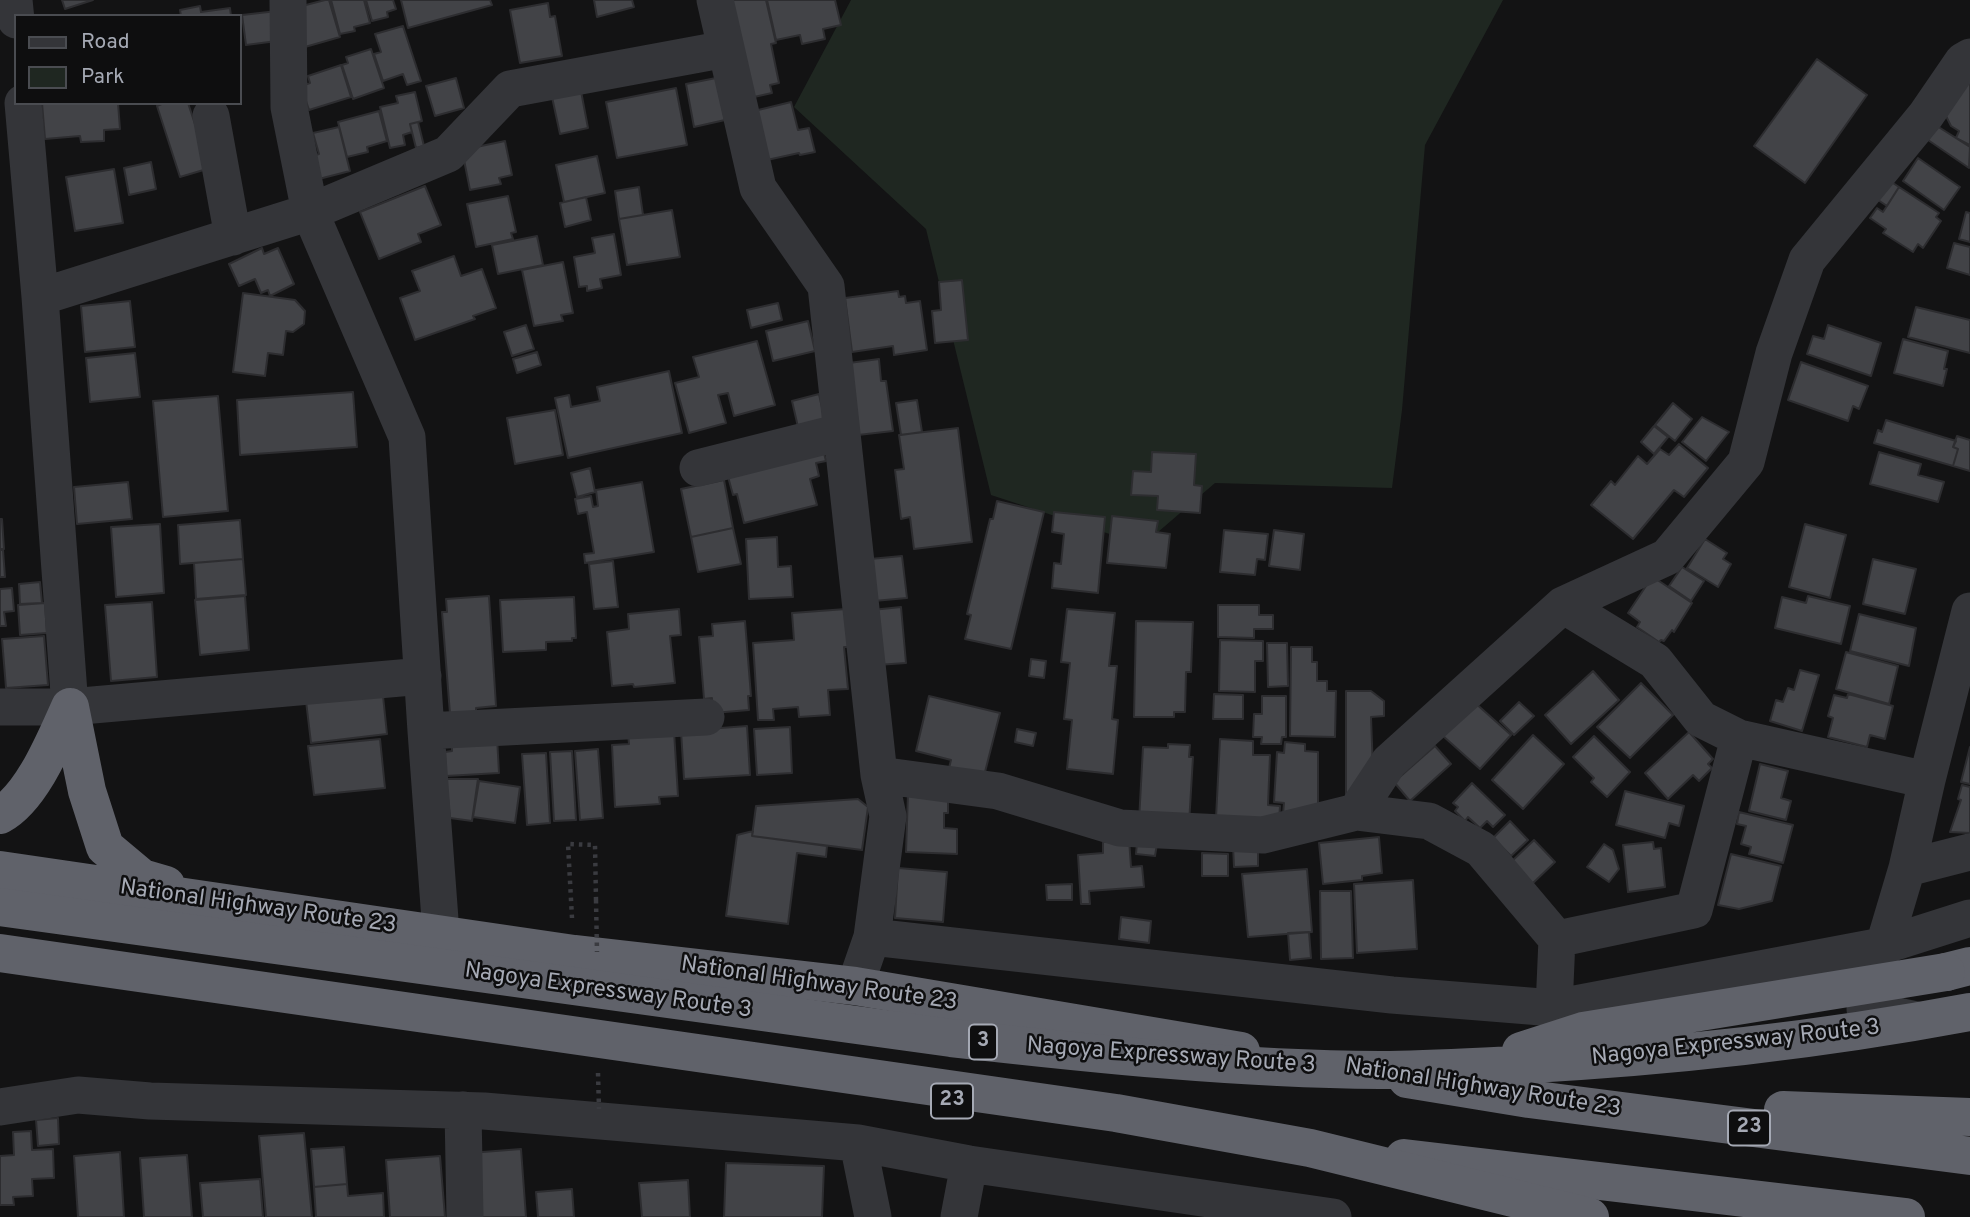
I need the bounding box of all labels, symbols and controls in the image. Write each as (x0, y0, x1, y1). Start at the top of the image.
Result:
legend (14, 14, 242, 105)
text: Road (81, 29, 130, 56)
text: Park (81, 64, 124, 91)
street label: National Highway Route 23 (118, 875, 398, 941)
street label: National Highway Route 23 (679, 952, 959, 1018)
street label: Nagoya Expressway Route 3 (463, 958, 753, 1026)
street label: Nagoya Expressway Route 3 (1590, 1015, 1882, 1073)
road number: 3 (969, 1024, 997, 1060)
street label: Nagoya Expressway Route 3 (1025, 1033, 1317, 1081)
street label: National Highway Route 23 (1343, 1054, 1623, 1124)
road number: 23 (931, 1084, 973, 1118)
road number: 23 (1728, 1110, 1770, 1146)

